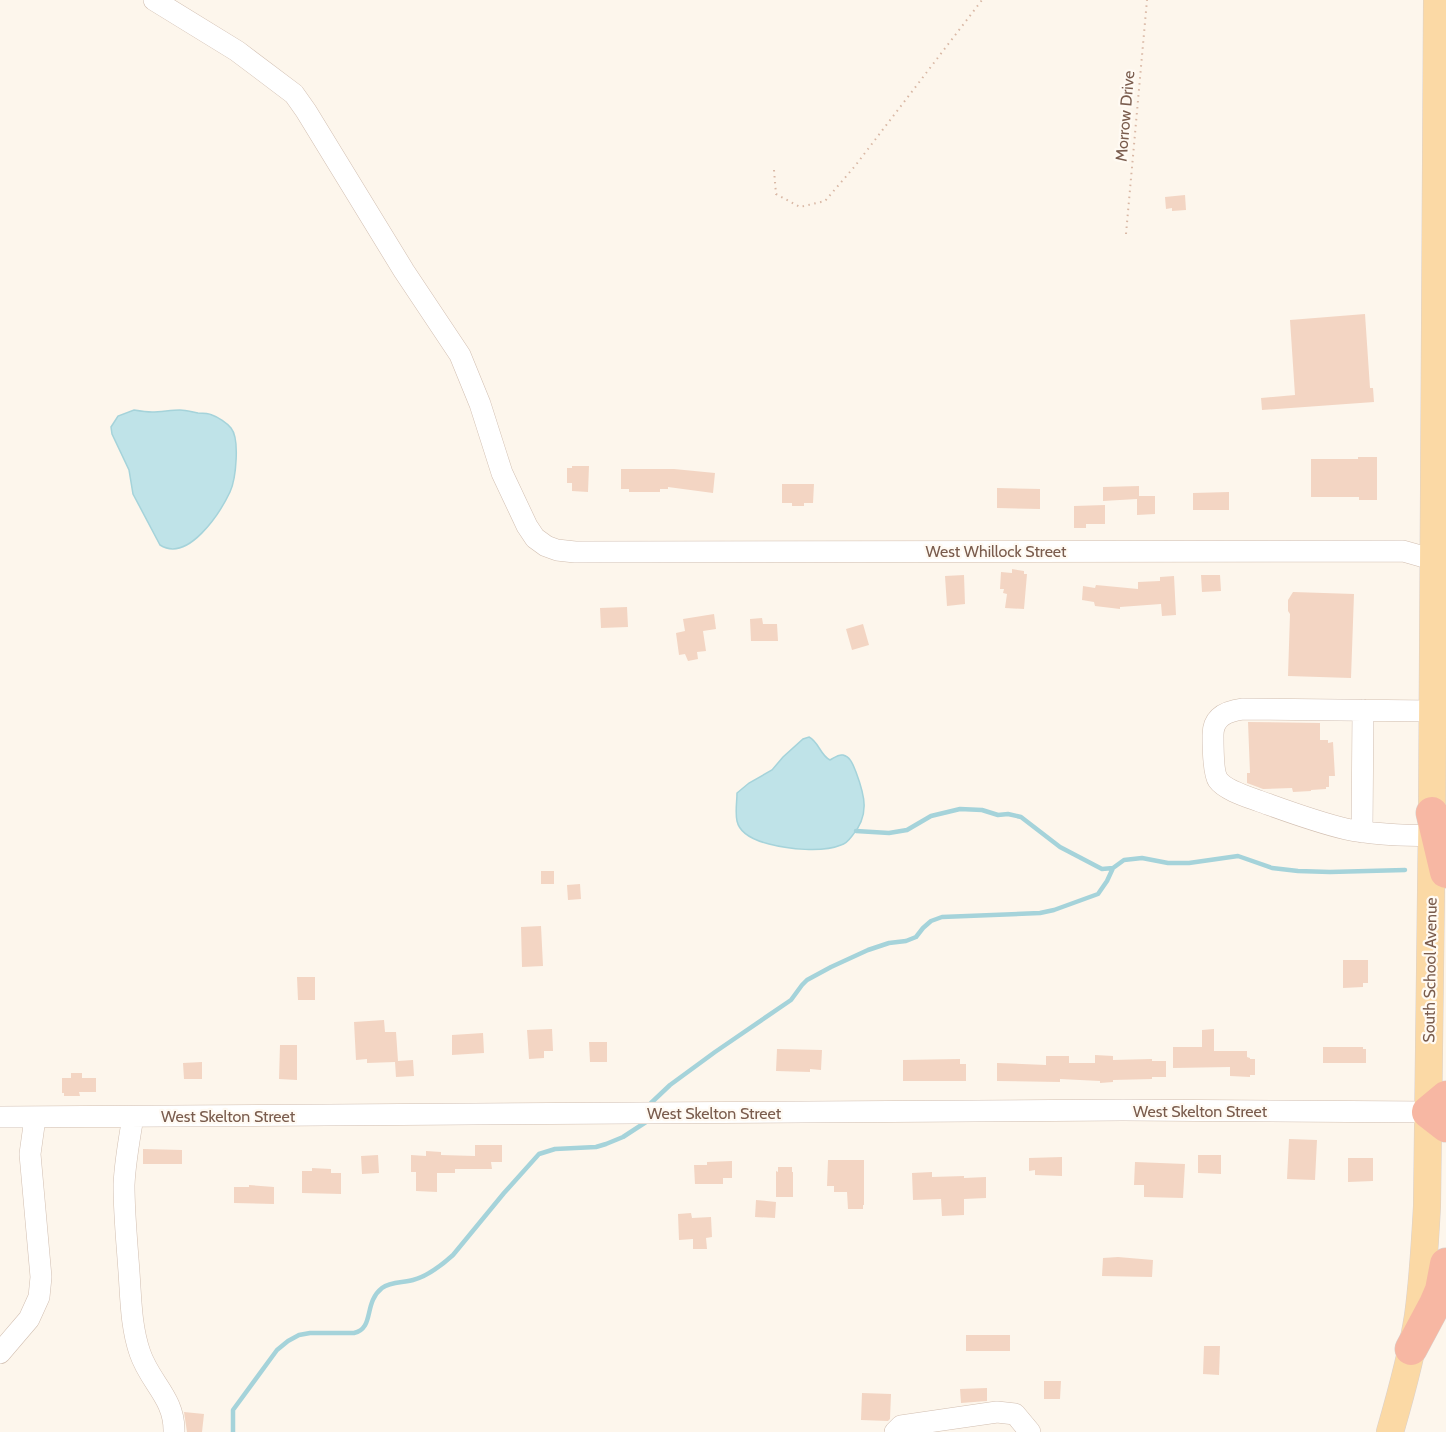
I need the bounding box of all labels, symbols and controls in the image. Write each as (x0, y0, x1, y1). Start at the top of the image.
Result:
street label: Morrow Drive (1112, 70, 1138, 162)
street label: West Whillock Street (926, 542, 1067, 561)
street label: South School Avenue (1419, 897, 1441, 1043)
street label: West Skelton Street (1133, 1102, 1268, 1121)
street label: West Skelton Street (647, 1104, 782, 1123)
street label: West Skelton Street (161, 1107, 296, 1126)

